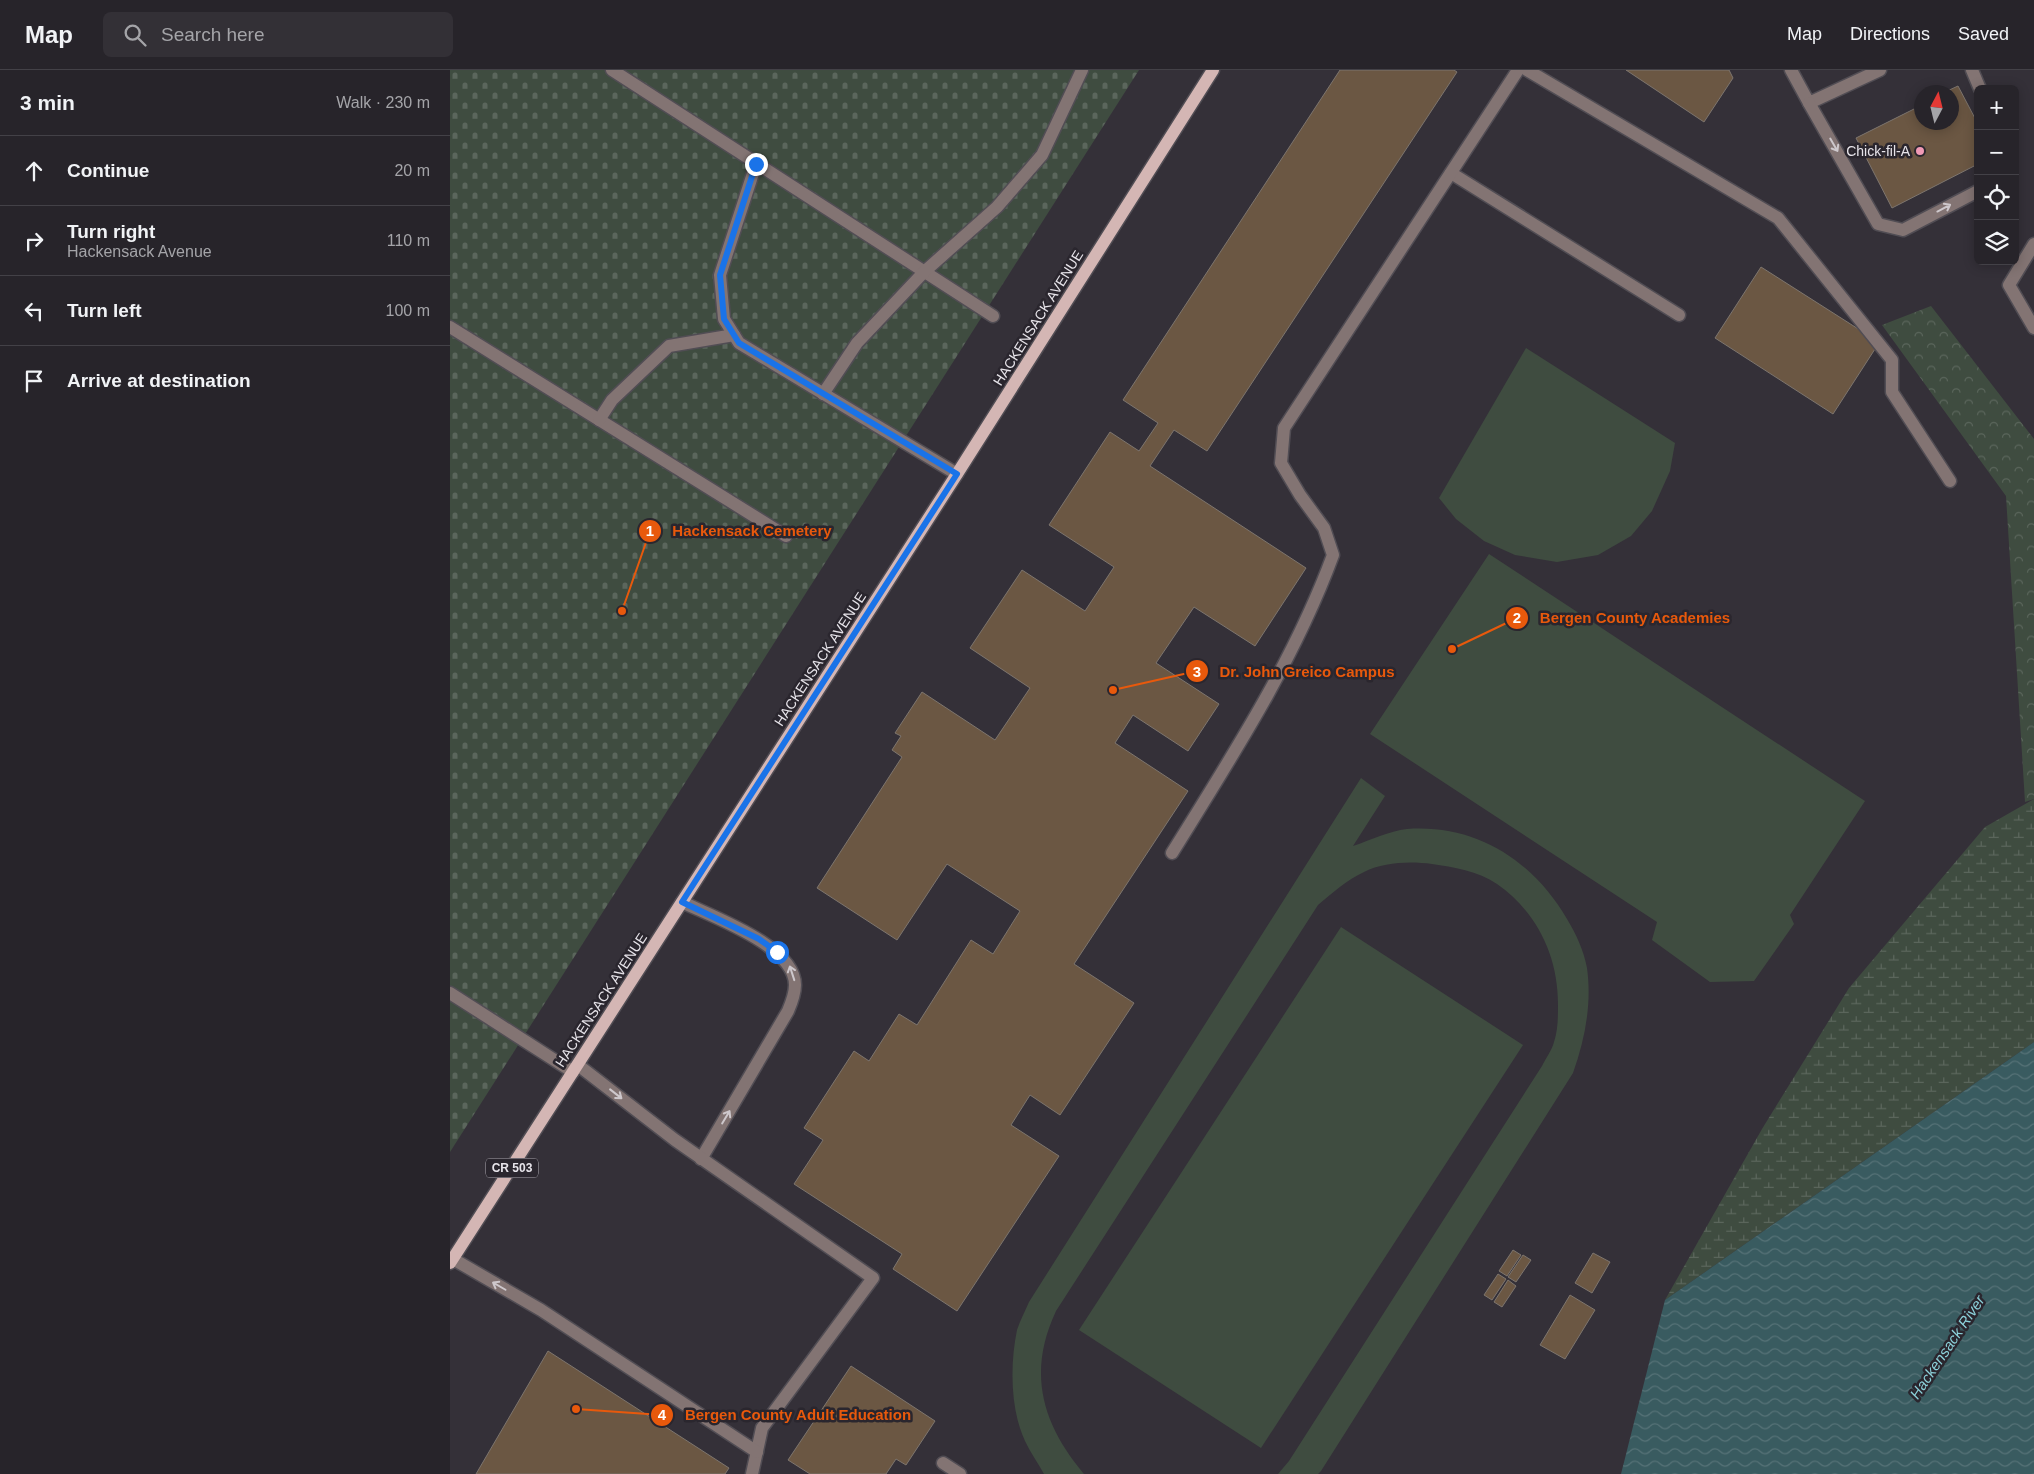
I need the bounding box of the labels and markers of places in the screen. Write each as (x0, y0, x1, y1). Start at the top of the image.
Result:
place label: Chick-fil-A (1846, 143, 1911, 159)
marker: Chick-fil-A (1914, 145, 1926, 157)
callout: Hackensack Cemetery (637, 516, 841, 546)
callout: Bergen County Academies (1505, 603, 1740, 633)
callout: Dr. John Greico Campus (1184, 656, 1404, 686)
callout: Bergen County Adult Education (650, 1400, 921, 1430)

